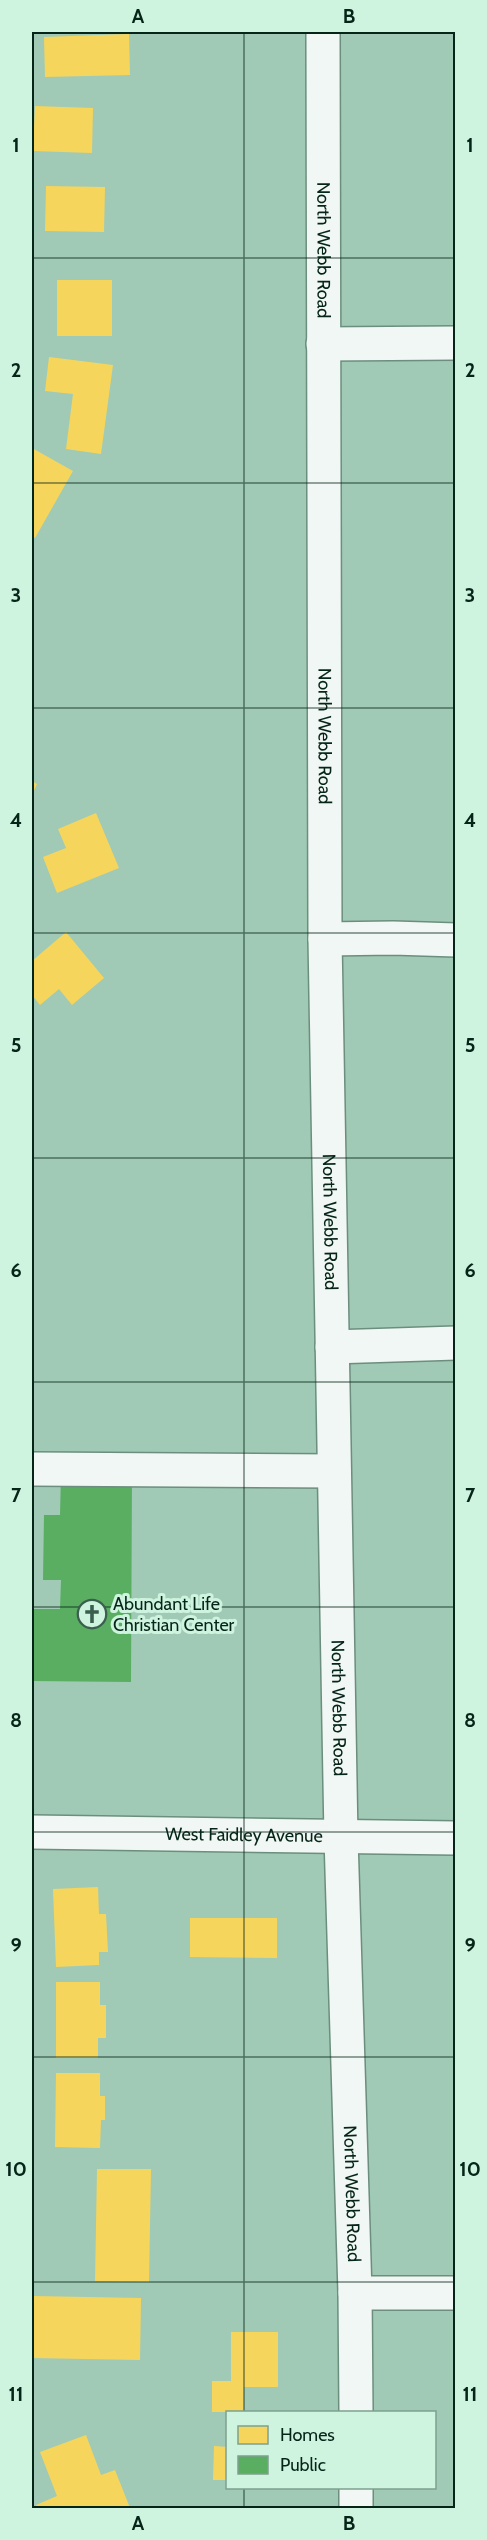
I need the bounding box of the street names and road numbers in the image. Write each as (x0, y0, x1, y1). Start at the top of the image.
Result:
street label: North Webb Road (312, 182, 335, 318)
street label: North Webb Road (313, 668, 336, 804)
street label: North Webb Road (318, 1153, 342, 1290)
street label: North Webb Road (326, 1639, 351, 1776)
street label: West Faidley Avenue (165, 1823, 323, 1847)
street label: North Webb Road (339, 2125, 365, 2262)

